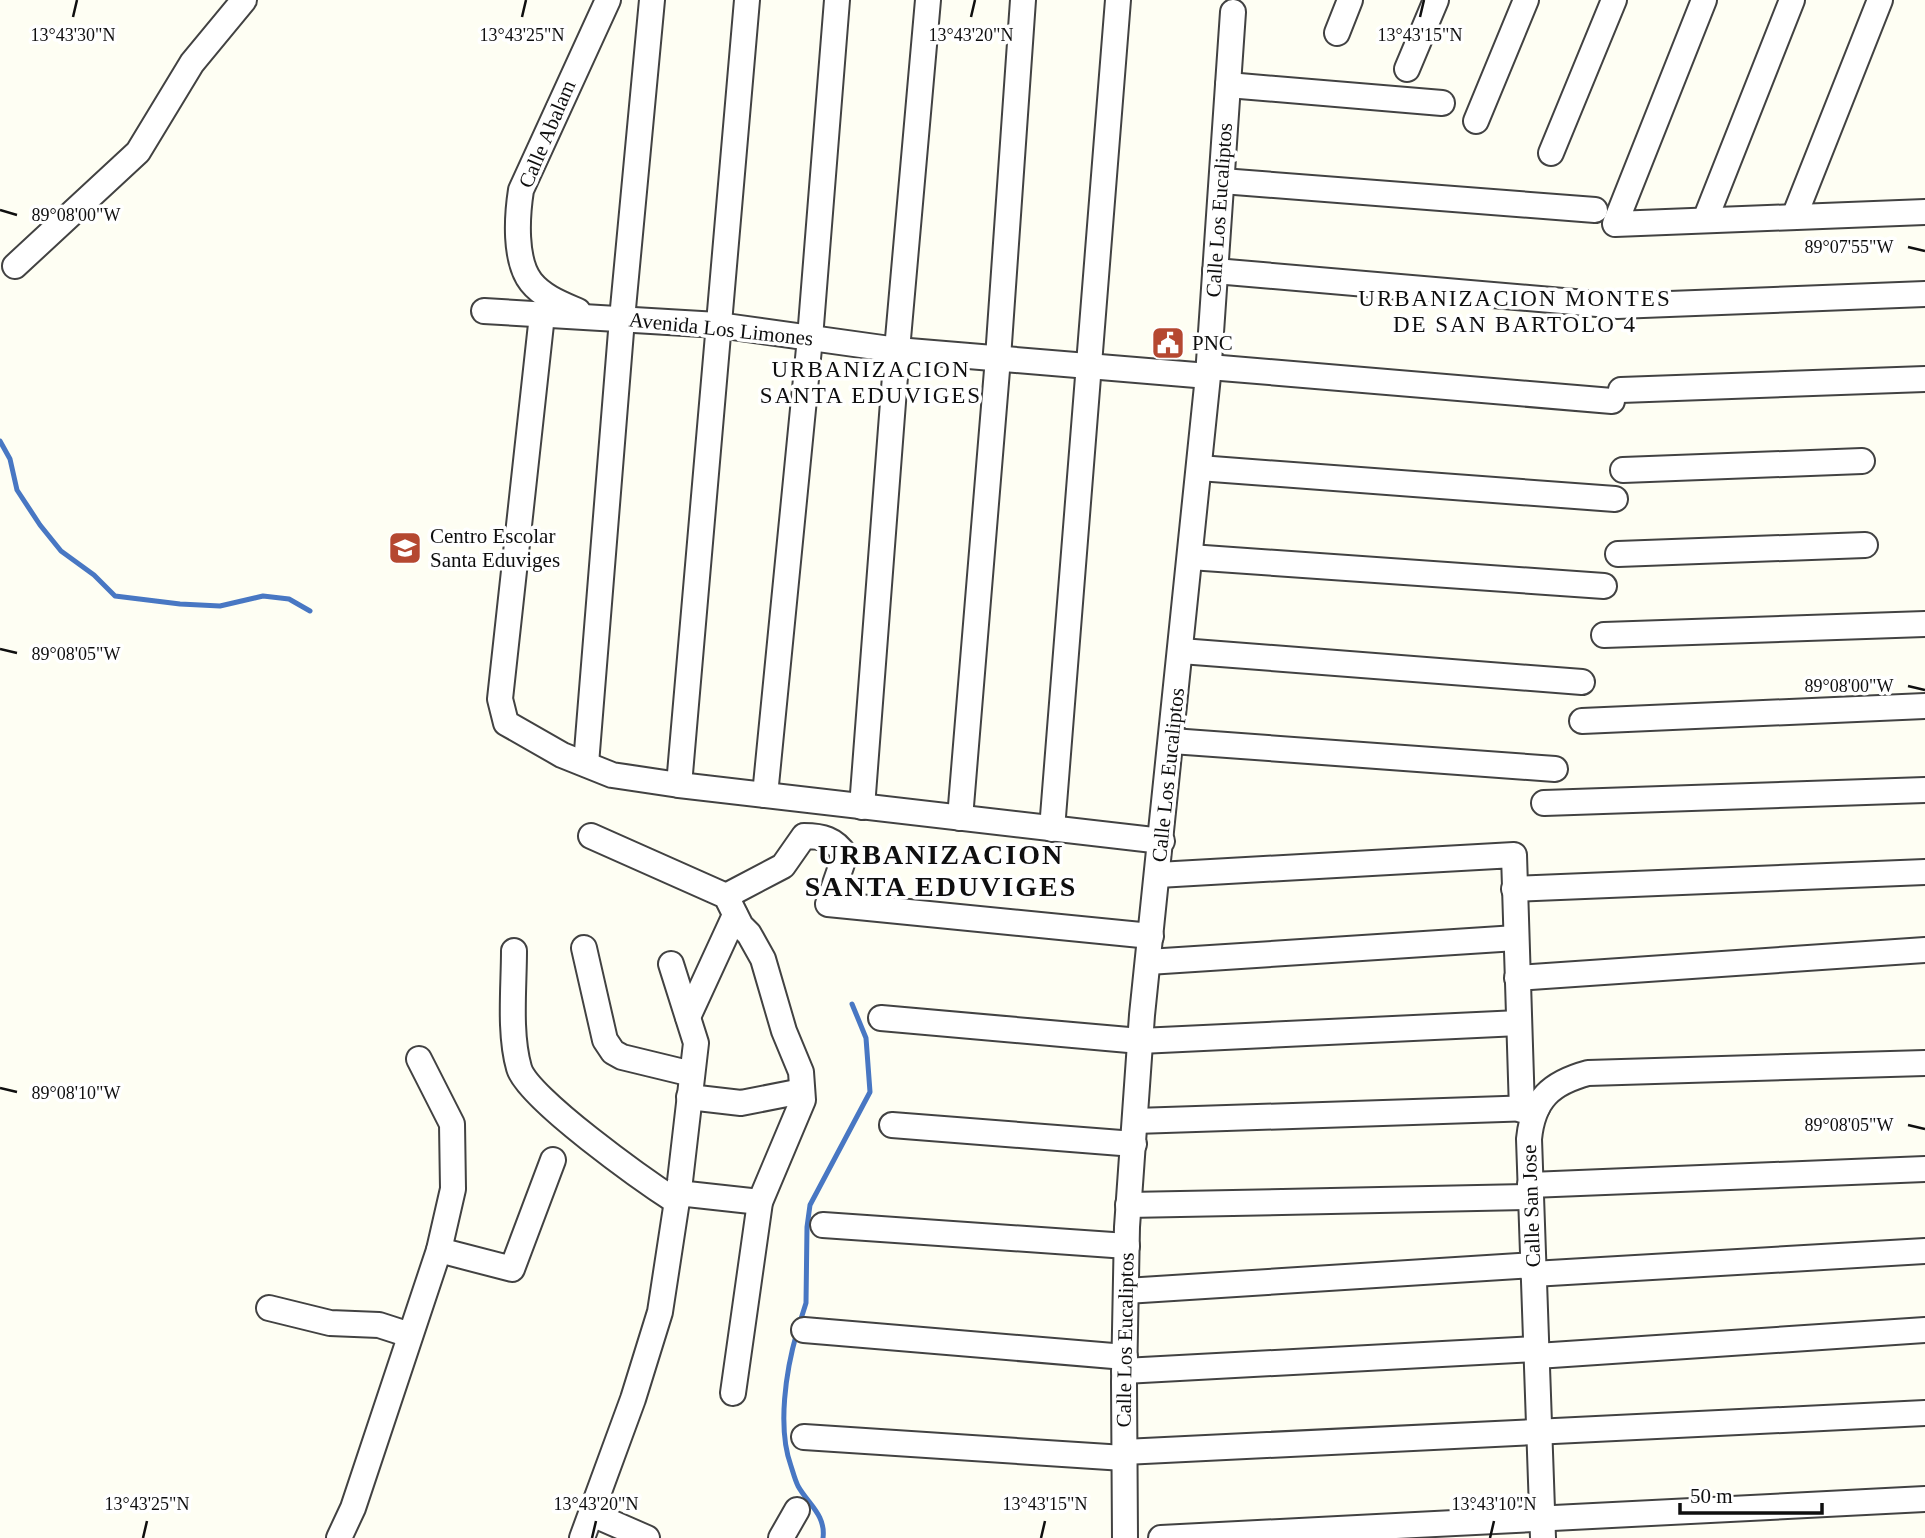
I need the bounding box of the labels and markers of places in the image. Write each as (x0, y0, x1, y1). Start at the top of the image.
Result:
public building icon: PNC (1149, 324, 1187, 362)
place label: PNC (1192, 331, 1233, 355)
place label: Centro Escolar Santa Eduviges (430, 524, 560, 572)
school or university icon: Centro Escolar Santa Eduviges (386, 529, 424, 567)

